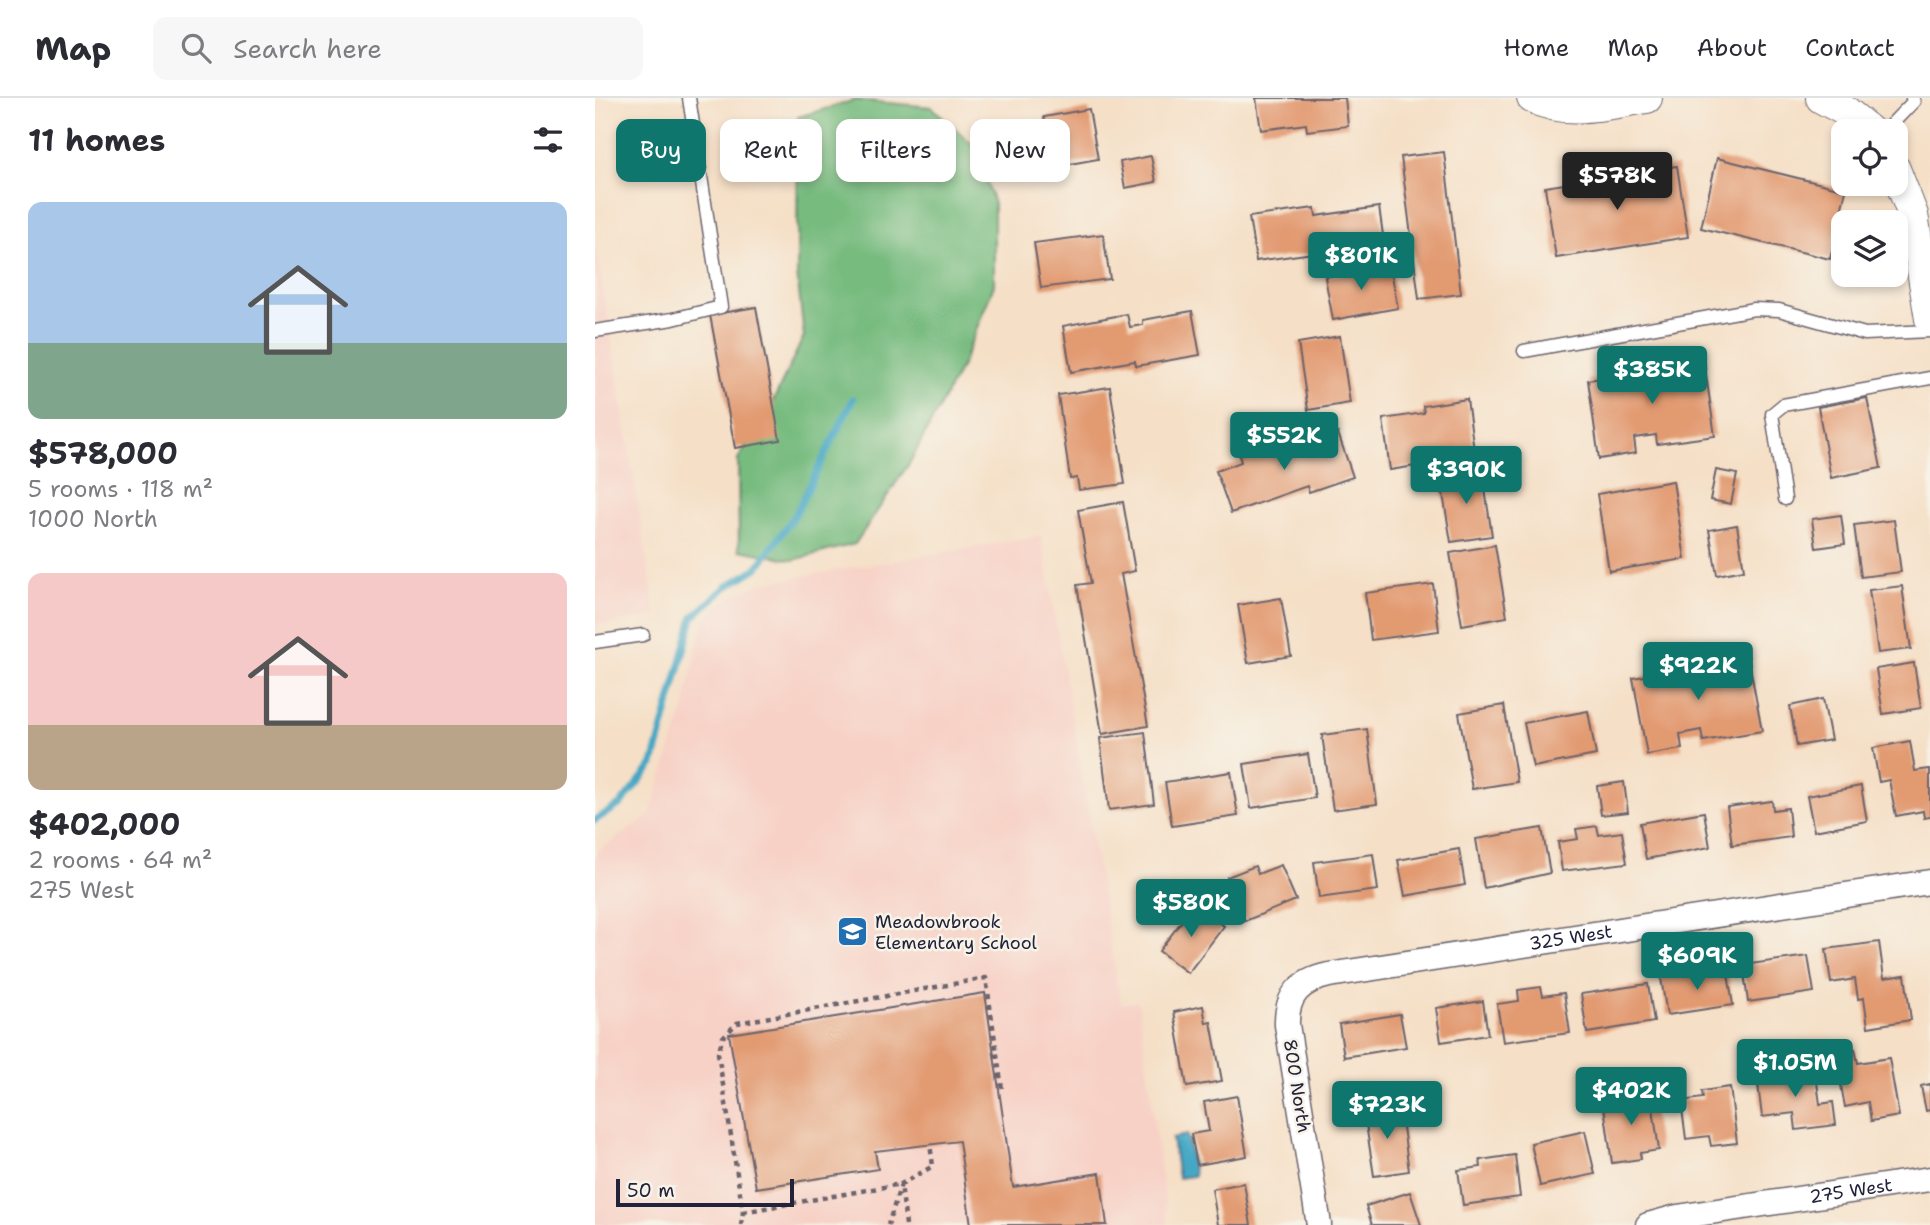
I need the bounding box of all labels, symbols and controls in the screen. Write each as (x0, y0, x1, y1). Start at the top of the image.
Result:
search box (153, 17, 643, 80)
text: Map (35, 26, 111, 71)
icon: search (177, 29, 215, 67)
text: Search here (233, 31, 382, 66)
text: Home (1503, 32, 1569, 64)
text: Map (1607, 32, 1659, 64)
text: About (1697, 32, 1767, 64)
text: Contact (1805, 32, 1895, 64)
chip: Buy (616, 119, 706, 182)
chip: Rent (720, 119, 822, 182)
chip: Filters (836, 119, 956, 182)
chip: New (970, 119, 1070, 182)
map controls (1831, 119, 1908, 287)
button: locate (1831, 119, 1908, 196)
text: 11 homes (28, 120, 165, 161)
icon: filters (529, 121, 567, 159)
pin: $578K (1568, 152, 1666, 212)
text: $578K (1578, 160, 1656, 190)
button: layers (1831, 210, 1908, 287)
pin: $801K (1312, 232, 1410, 292)
text: $801K (1324, 240, 1398, 270)
icon: home (235, 247, 361, 373)
pin: $385K (1603, 346, 1701, 406)
text: $385K (1613, 354, 1691, 384)
pin: $552K (1235, 412, 1333, 472)
text: $552K (1246, 420, 1322, 450)
text: $578,000 (28, 433, 178, 474)
pin: $390K (1417, 446, 1515, 506)
text: $390K (1427, 454, 1505, 484)
text: 5 rooms · 118 m² (28, 474, 213, 504)
text: 1000 North (28, 504, 158, 534)
icon: home (235, 618, 361, 744)
pin: $922K (1649, 642, 1747, 702)
text: $922K (1659, 650, 1737, 680)
text: $402,000 (28, 804, 180, 845)
text: 2 rooms · 64 m² (28, 845, 212, 875)
text: 275 West (28, 875, 135, 905)
pin: $580K (1142, 880, 1240, 939)
text: $580K (1152, 887, 1230, 917)
place label: Meadowbrook Elementary School (875, 910, 1038, 955)
school or university icon: Meadowbrook Elementary School (835, 915, 869, 949)
street label: 325 West (1528, 919, 1614, 956)
pin: $609K (1648, 932, 1746, 992)
text: $609K (1657, 940, 1737, 970)
street label: 800 North (1278, 1037, 1316, 1135)
pin: $1.05M (1738, 1040, 1852, 1099)
text: $1.05M (1753, 1047, 1837, 1077)
pin: $402K (1582, 1068, 1680, 1127)
text: $402K (1592, 1075, 1670, 1105)
pin: $723K (1338, 1082, 1436, 1141)
text: $723K (1348, 1089, 1426, 1119)
street label: 275 West (1808, 1173, 1894, 1209)
scale bar (616, 1176, 795, 1208)
text: 50 m (627, 1178, 675, 1203)

